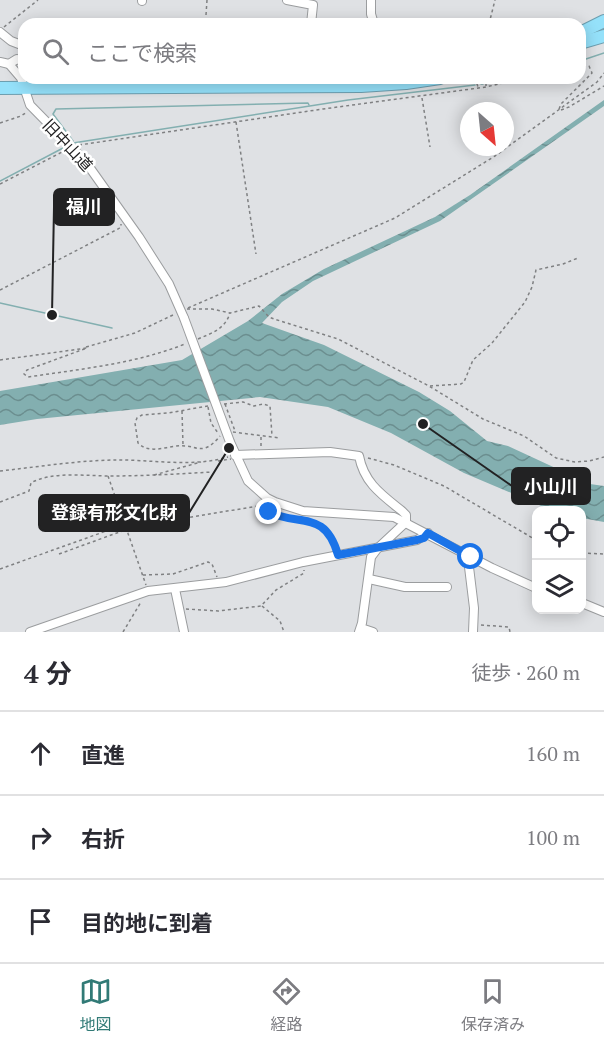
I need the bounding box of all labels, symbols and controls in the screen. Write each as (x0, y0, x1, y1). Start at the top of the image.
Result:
search box (18, 18, 586, 84)
icon: search (39, 35, 72, 68)
text: ここで検索 (87, 38, 197, 67)
north arrow (460, 102, 514, 156)
street label: 旧中山道 (38, 114, 98, 176)
callout: 福川 (54, 189, 114, 225)
text: 福川 (66, 194, 102, 218)
callout: 小山川 (512, 468, 590, 504)
text: 小山川 (524, 474, 578, 498)
callout: 登録有形文化財 (39, 495, 189, 531)
route end (255, 498, 281, 524)
text: 登録有形文化財 (51, 500, 177, 524)
map controls (532, 506, 586, 614)
button: locate (532, 506, 586, 560)
route start (457, 543, 483, 569)
button: layers (532, 560, 586, 614)
text: 4 分 (24, 656, 72, 690)
text: 徒歩 · 260 m (471, 659, 580, 686)
icon: ahead (24, 737, 57, 770)
text: 直進 (81, 740, 125, 769)
text: 160 m (526, 740, 580, 767)
icon: right (24, 821, 57, 854)
text: 右折 (81, 824, 125, 853)
text: 100 m (526, 824, 580, 851)
icon: arrive (24, 905, 57, 938)
text: 目的地に到着 (81, 908, 213, 937)
tab: 地図 (79, 975, 112, 1035)
tab: 経路 (270, 975, 303, 1035)
tab: 保存済み (461, 975, 525, 1035)

